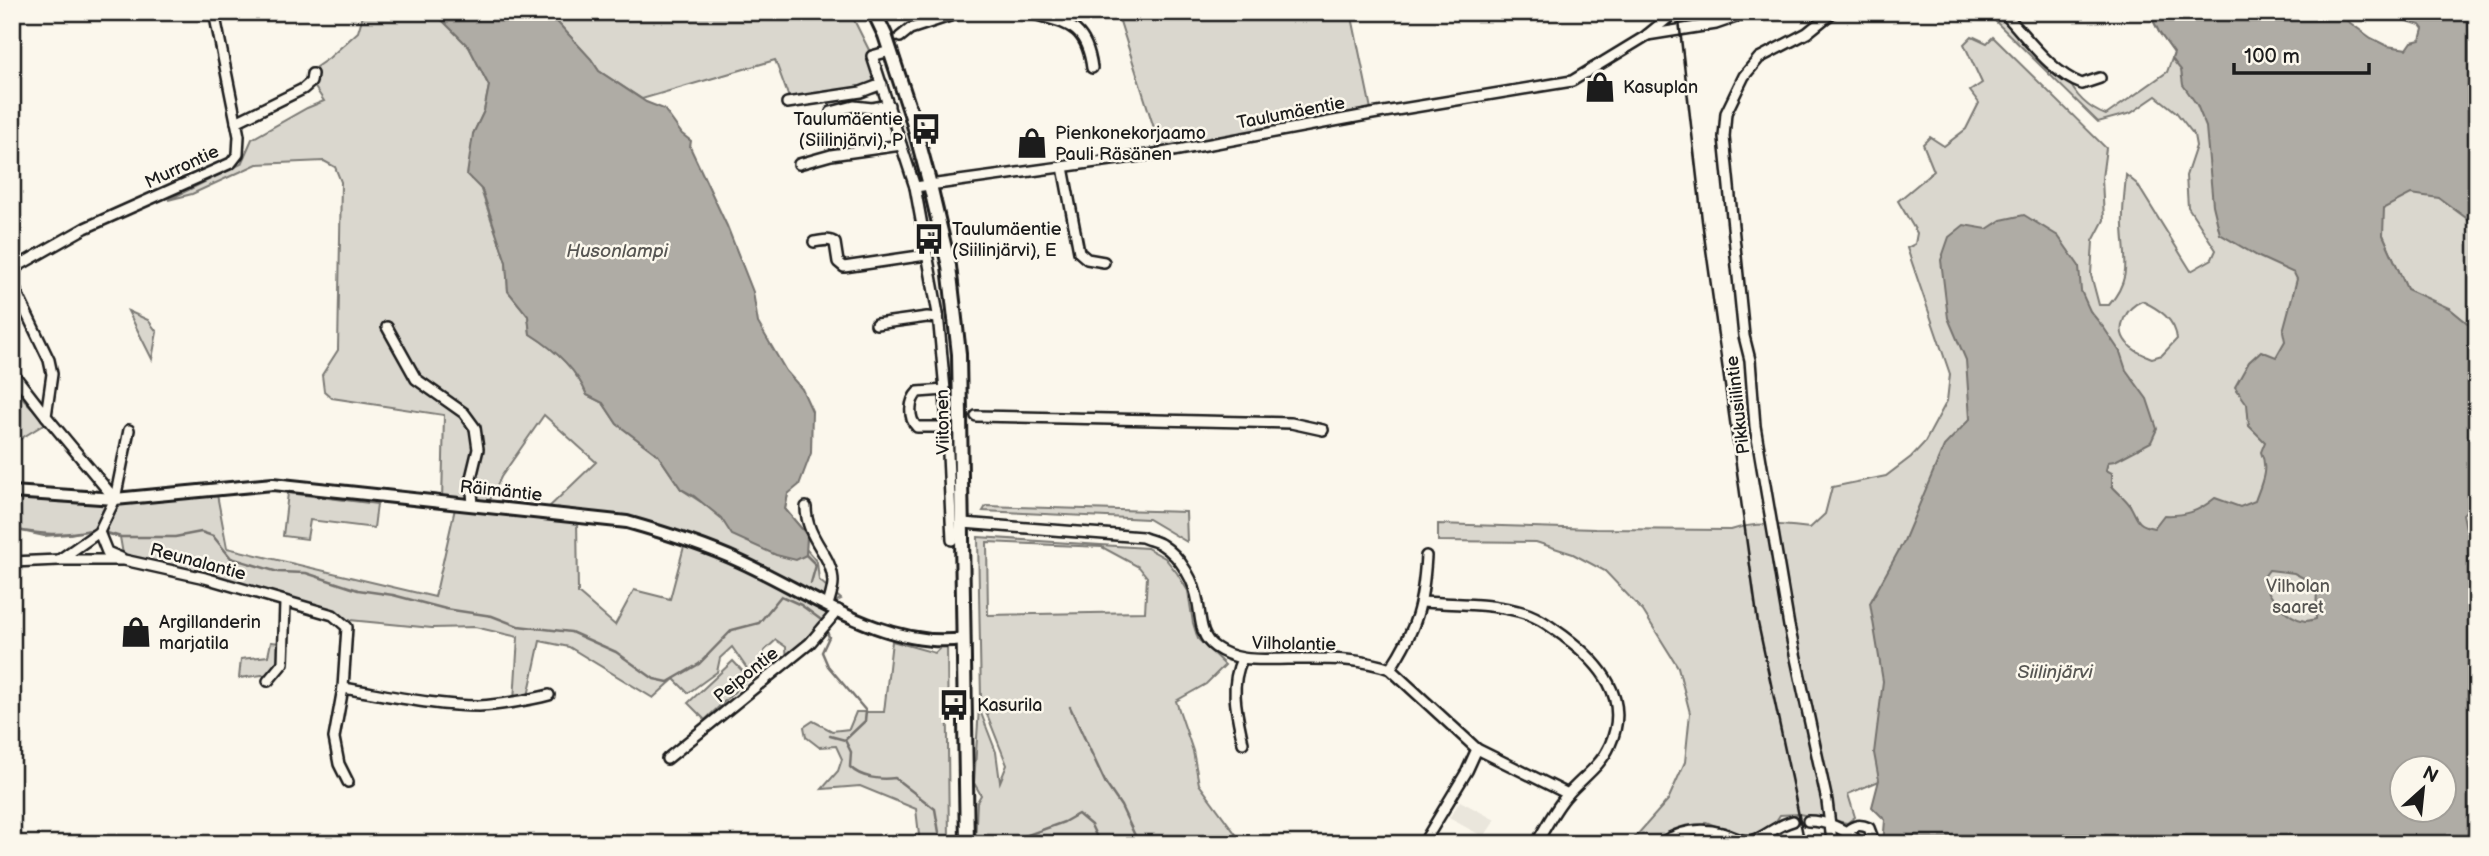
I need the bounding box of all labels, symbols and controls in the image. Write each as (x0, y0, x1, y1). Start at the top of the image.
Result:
scale bar (2234, 32, 2368, 76)
text: 100 m (2244, 44, 2300, 69)
shop icon: Kasuplan (1583, 70, 1617, 104)
place label: Kasuplan (1623, 77, 1698, 98)
street label: Taulumäentie (1235, 92, 1347, 134)
place label: Taulumäentie (Siilinjärvi), P (794, 109, 904, 151)
bus stop icon: Taulumäentie (Siilinjärvi), P (909, 112, 943, 146)
place label: Pienkonekorjaamo Pauli Räsänen (1055, 123, 1206, 165)
shop icon: Pienkonekorjaamo Pauli Räsänen (1015, 126, 1049, 160)
street label: Murrontie (142, 141, 223, 193)
place label: Taulumäentie (Siilinjärvi), E (952, 219, 1062, 261)
bus stop icon: Taulumäentie (Siilinjärvi), E (912, 222, 946, 256)
water label: Husonlampi (566, 240, 669, 263)
street label: Pikkusiilintie (1721, 354, 1754, 456)
street label: Viitonen (932, 389, 954, 455)
street label: Räimäntie (459, 476, 544, 506)
street label: Reunalantie (148, 539, 249, 585)
park label: Vilholan saaret (2266, 576, 2330, 618)
place label: Argillanderin marjatila (159, 612, 261, 654)
shop icon: Argillanderin marjatila (119, 615, 153, 649)
street label: Vilholantie (1252, 633, 1337, 655)
street label: Peipontie (710, 642, 783, 707)
water label: Siilinjärvi (2017, 661, 2093, 684)
bus stop icon: Kasurila (937, 688, 971, 722)
place label: Kasurila (977, 695, 1042, 716)
north arrow (2388, 754, 2458, 824)
text: N (2418, 762, 2442, 789)

